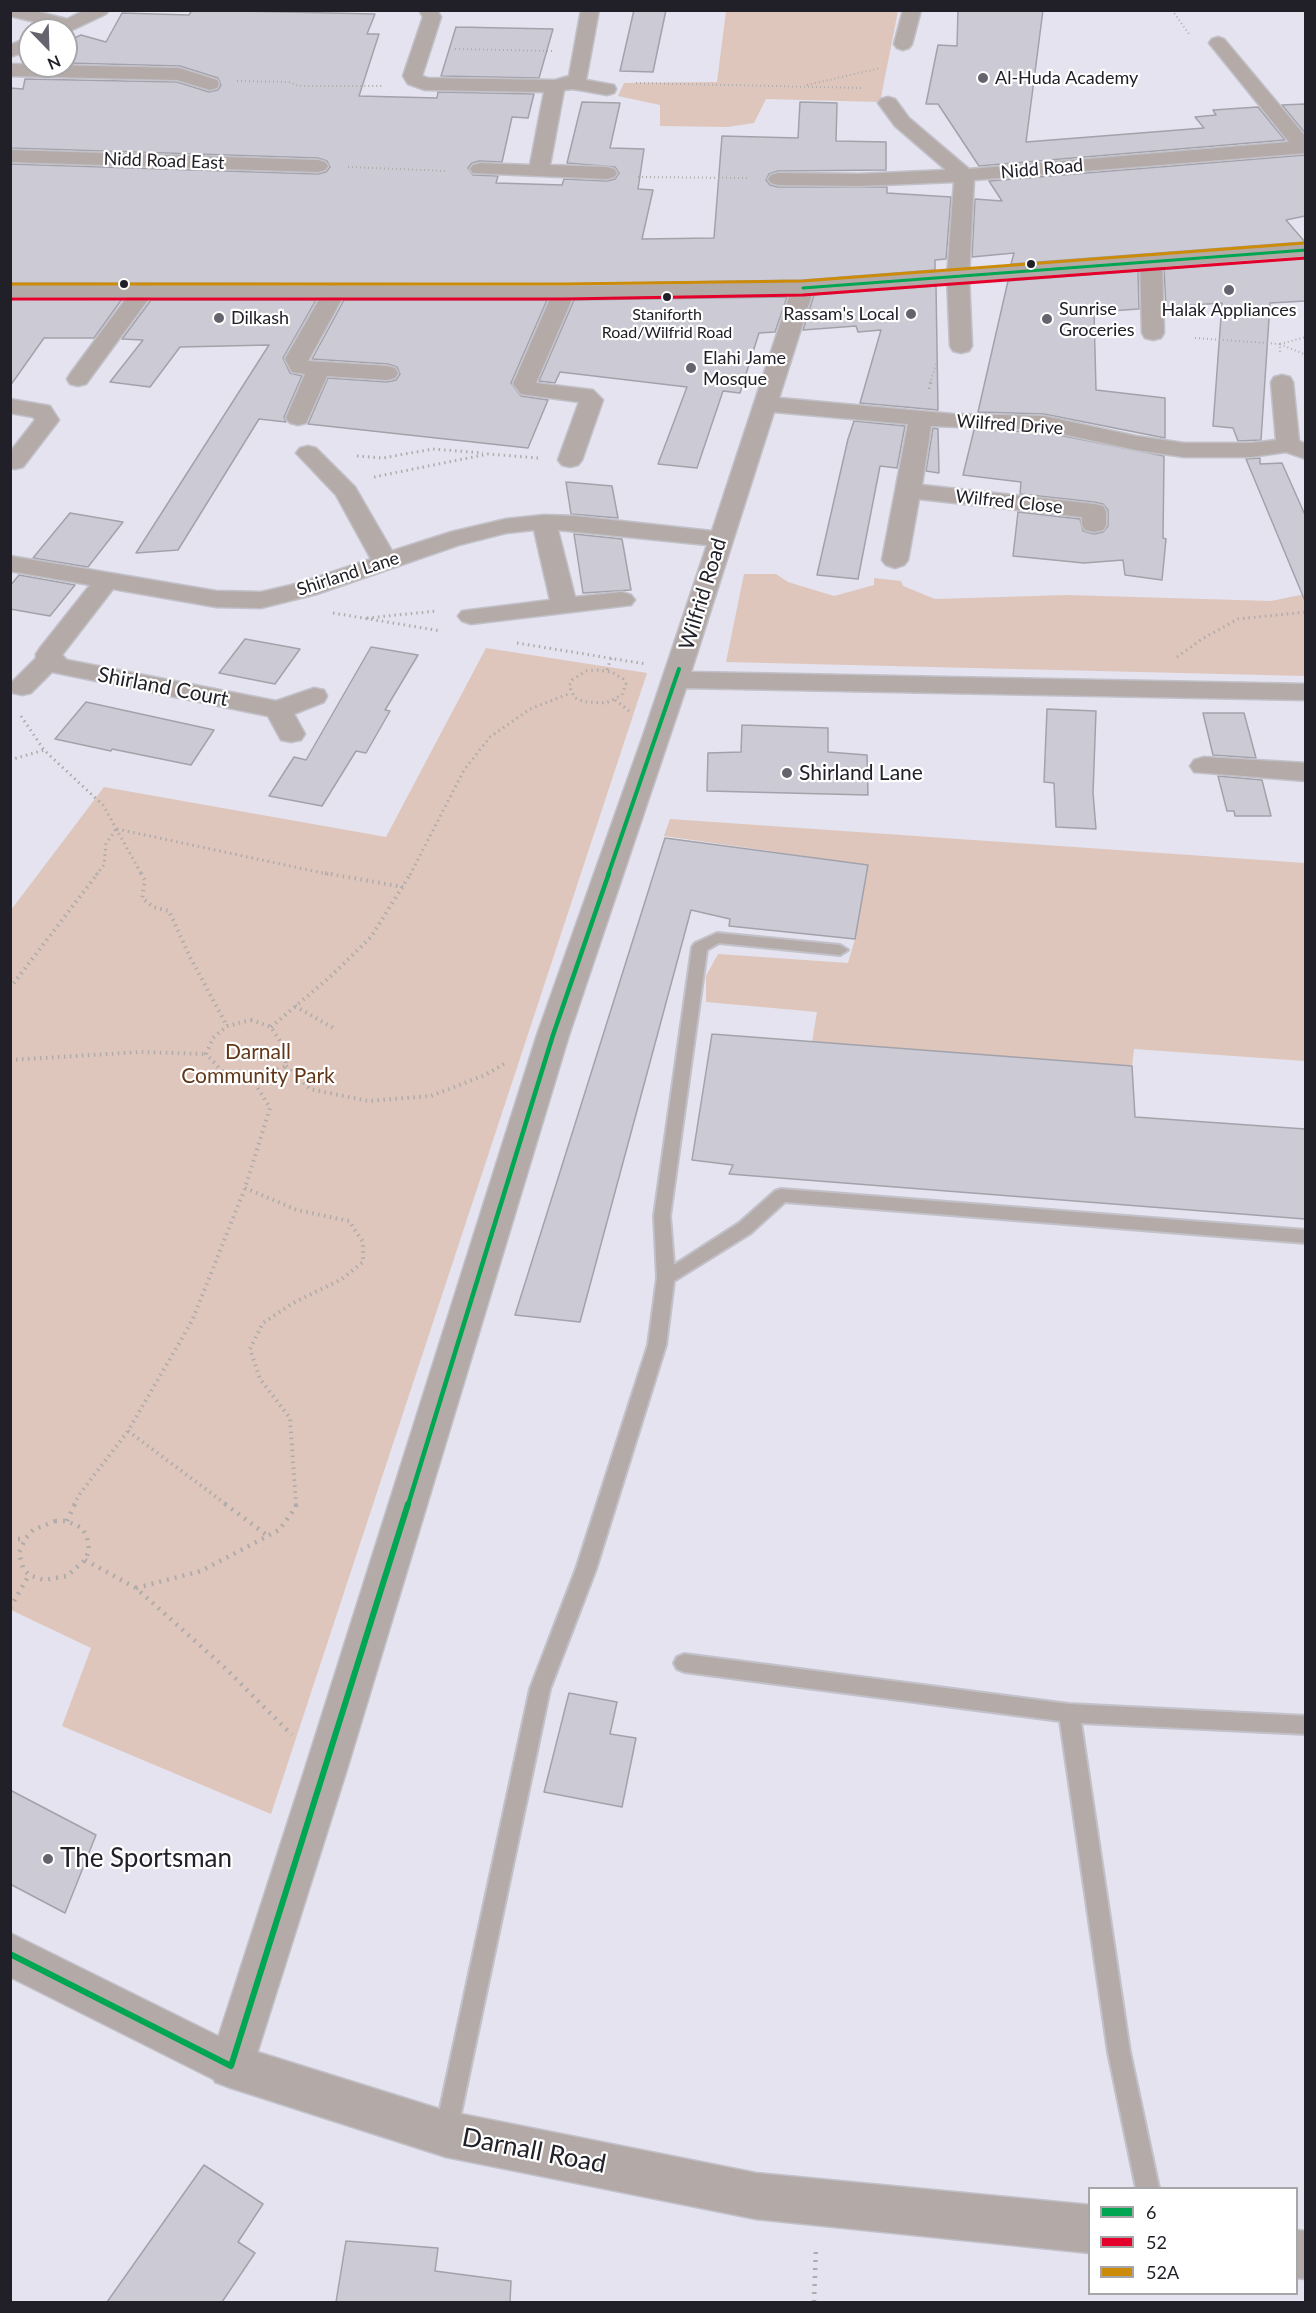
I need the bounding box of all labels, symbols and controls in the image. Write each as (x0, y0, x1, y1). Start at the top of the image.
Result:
north arrow (18, 18, 78, 78)
text: N (45, 52, 64, 74)
place label: Al-Huda Academy (995, 67, 1138, 89)
marker: Al-Huda Academy (976, 71, 990, 85)
street label: Nidd Road East (103, 148, 225, 174)
street label: Nidd Road (1000, 155, 1084, 183)
unlabelled marker (1025, 258, 1037, 270)
unlabelled marker (118, 278, 130, 290)
marker: Halak Appliances (1222, 283, 1236, 297)
marker: Staniforth Road/Wilfrid Road (661, 291, 673, 303)
place label: Sunrise Groceries (1059, 298, 1135, 340)
place label: Halak Appliances (1162, 299, 1296, 321)
place label: Rassam's Local (783, 303, 899, 325)
place label: Staniforth Road/Wilfrid Road (602, 305, 732, 343)
place label: Dilkash (231, 307, 289, 329)
marker: Rassam's Local (904, 307, 918, 321)
marker: Dilkash (212, 311, 226, 325)
marker: Sunrise Groceries (1040, 312, 1054, 326)
place label: Elahi Jame Mosque (703, 347, 786, 389)
marker: Elahi Jame Mosque (684, 361, 698, 375)
street label: Wilfred Drive (956, 411, 1064, 439)
street label: Wilfred Close (954, 486, 1064, 518)
street label: Wilfrid Road (674, 535, 732, 653)
street label: Shirland Lane (294, 547, 402, 601)
street label: Shirland Court (96, 662, 230, 712)
place label: Shirland Lane (799, 760, 923, 786)
marker: Shirland Lane (780, 766, 794, 780)
park label: Darnall Community Park (181, 1039, 335, 1089)
place label: The Sportsman (60, 1843, 232, 1875)
marker: The Sportsman (41, 1852, 55, 1866)
street label: Darnall Road (459, 2122, 609, 2180)
legend (1088, 2187, 1298, 2295)
text: 6 (1146, 2201, 1156, 2223)
text: 52 (1146, 2231, 1167, 2253)
text: 52A (1146, 2261, 1179, 2283)

